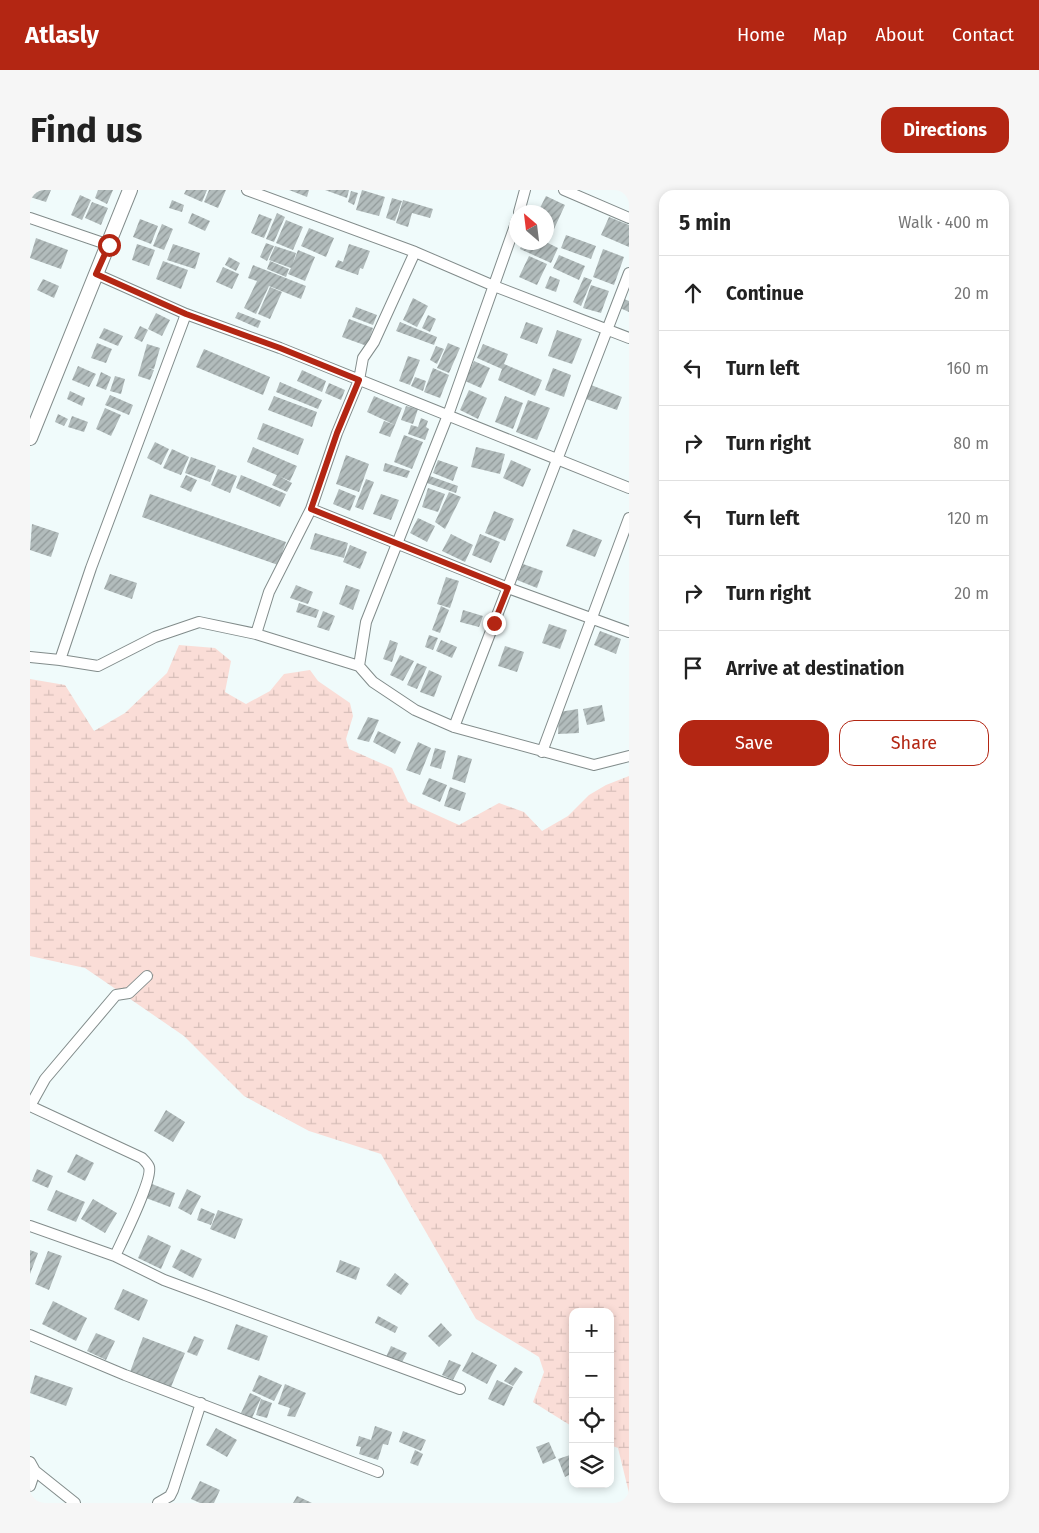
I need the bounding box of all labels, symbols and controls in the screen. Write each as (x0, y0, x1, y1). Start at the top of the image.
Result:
text: Atlasly (25, 21, 99, 49)
text: Home (737, 24, 785, 46)
text: Map (813, 24, 847, 46)
text: About (875, 24, 924, 46)
text: Contact (952, 24, 1014, 46)
button: Directions (881, 107, 1009, 153)
text: Find us (30, 109, 142, 151)
north arrow (509, 205, 554, 250)
text: 5 min (679, 210, 731, 236)
text: Walk · 400 m (898, 213, 989, 232)
route start (98, 234, 121, 257)
icon: ahead (679, 279, 707, 307)
text: Continue (726, 282, 804, 305)
text: 20 m (954, 284, 989, 303)
icon: left (679, 354, 707, 382)
text: Turn left (726, 357, 800, 380)
text: 160 m (947, 359, 989, 378)
icon: right (679, 429, 707, 457)
text: Turn right (726, 432, 811, 455)
text: 80 m (953, 434, 989, 453)
icon: left (679, 504, 707, 532)
text: Turn left (726, 507, 800, 530)
text: 120 m (947, 509, 989, 528)
icon: right (679, 579, 707, 607)
text: Turn right (726, 582, 811, 605)
text: 20 m (954, 584, 989, 603)
route end (483, 612, 506, 635)
icon: arrive (679, 654, 707, 682)
text: Arrive at destination (726, 657, 905, 680)
button: Save (679, 720, 829, 766)
button: Share (839, 720, 989, 766)
map controls (569, 1308, 614, 1488)
button: + (569, 1308, 614, 1353)
button: − (569, 1353, 614, 1398)
button: locate (569, 1398, 614, 1443)
button: layers (569, 1443, 614, 1488)

